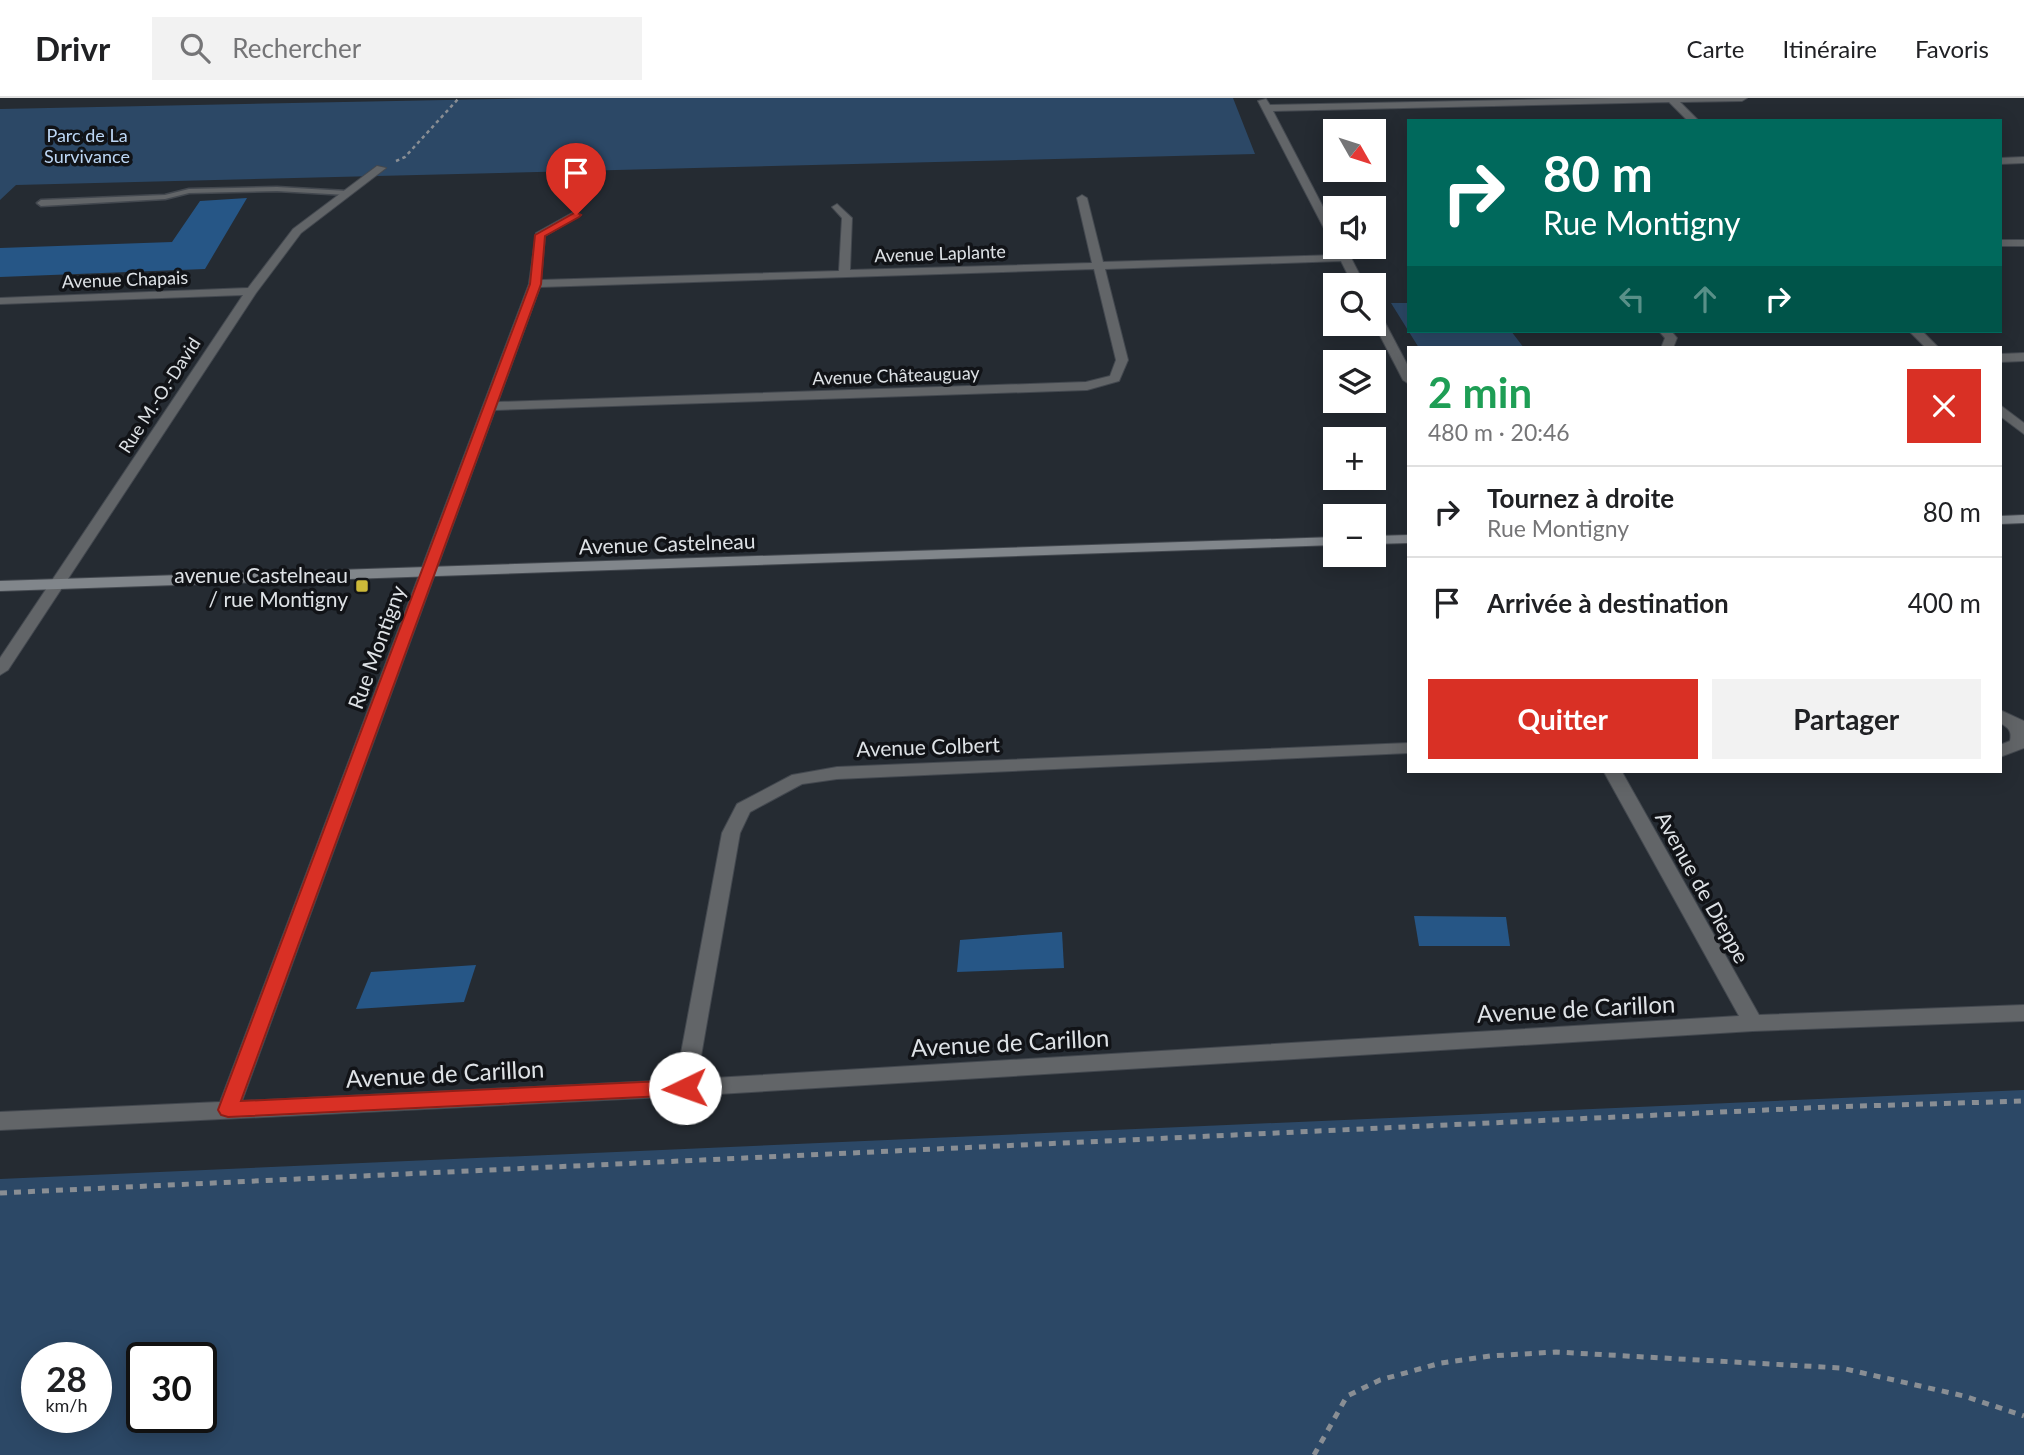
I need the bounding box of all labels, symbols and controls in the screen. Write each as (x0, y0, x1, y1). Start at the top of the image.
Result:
search box (152, 17, 642, 80)
text: Drivr (35, 28, 110, 68)
icon: search (176, 29, 214, 67)
text: Rechercher (232, 32, 361, 64)
text: Carte (1687, 34, 1745, 63)
text: Itinéraire (1783, 34, 1877, 63)
text: Favoris (1915, 34, 1989, 63)
north arrow (1323, 119, 1386, 182)
map controls (1323, 119, 1386, 567)
park label: Parc de La Survivance (44, 124, 130, 167)
pin (546, 143, 606, 215)
text: 80 m (1543, 144, 1653, 202)
icon: right (1428, 147, 1519, 238)
icon: arrive (557, 154, 595, 192)
button: sound (1323, 196, 1386, 259)
text: Rue Montigny (1543, 203, 1741, 242)
street label: Avenue Laplante (874, 240, 1006, 266)
street label: Avenue Chapais (61, 266, 189, 292)
button: search (1323, 273, 1386, 336)
icon: left (1613, 280, 1651, 318)
icon: ahead (1686, 280, 1724, 318)
icon: right (1759, 280, 1797, 318)
street label: Rue M.-O.-David (113, 333, 205, 457)
button: layers (1323, 350, 1386, 413)
street label: Avenue Châteauguay (812, 361, 981, 389)
text: 2 min (1428, 367, 1532, 417)
button: close (1907, 369, 1981, 443)
text: 480 m · 20:46 (1428, 418, 1570, 446)
button: + (1323, 427, 1386, 490)
text: Tournez à droite (1487, 482, 1674, 514)
icon: right (1428, 493, 1466, 531)
text: 80 m (1923, 496, 1981, 528)
button: − (1323, 504, 1386, 567)
text: Rue Montigny (1487, 514, 1629, 542)
street label: Avenue Castelneau (578, 527, 756, 559)
place label: avenue Castelneau / rue Montigny (174, 562, 348, 611)
marker: avenue Castelneau / rue Montigny (354, 578, 370, 594)
street label: Rue Montigny (342, 582, 410, 712)
icon: arrive (1428, 584, 1466, 622)
text: Arrivée à destination (1487, 587, 1729, 619)
text: 400 m (1908, 587, 1981, 619)
button: Quitter (1428, 679, 1698, 759)
button: Partager (1712, 679, 1981, 759)
street label: Avenue Colbert (856, 731, 1001, 761)
street label: Avenue de Dieppe (1651, 807, 1755, 967)
street label: Avenue de Carillon (1476, 988, 1676, 1028)
street label: Avenue de Carillon (910, 1022, 1110, 1062)
position arrow (648, 1051, 722, 1125)
street label: Avenue de Carillon (345, 1053, 545, 1093)
speed limit sign: 30 (126, 1342, 217, 1433)
text: 28 (46, 1357, 87, 1399)
text: km/h (45, 1394, 88, 1416)

